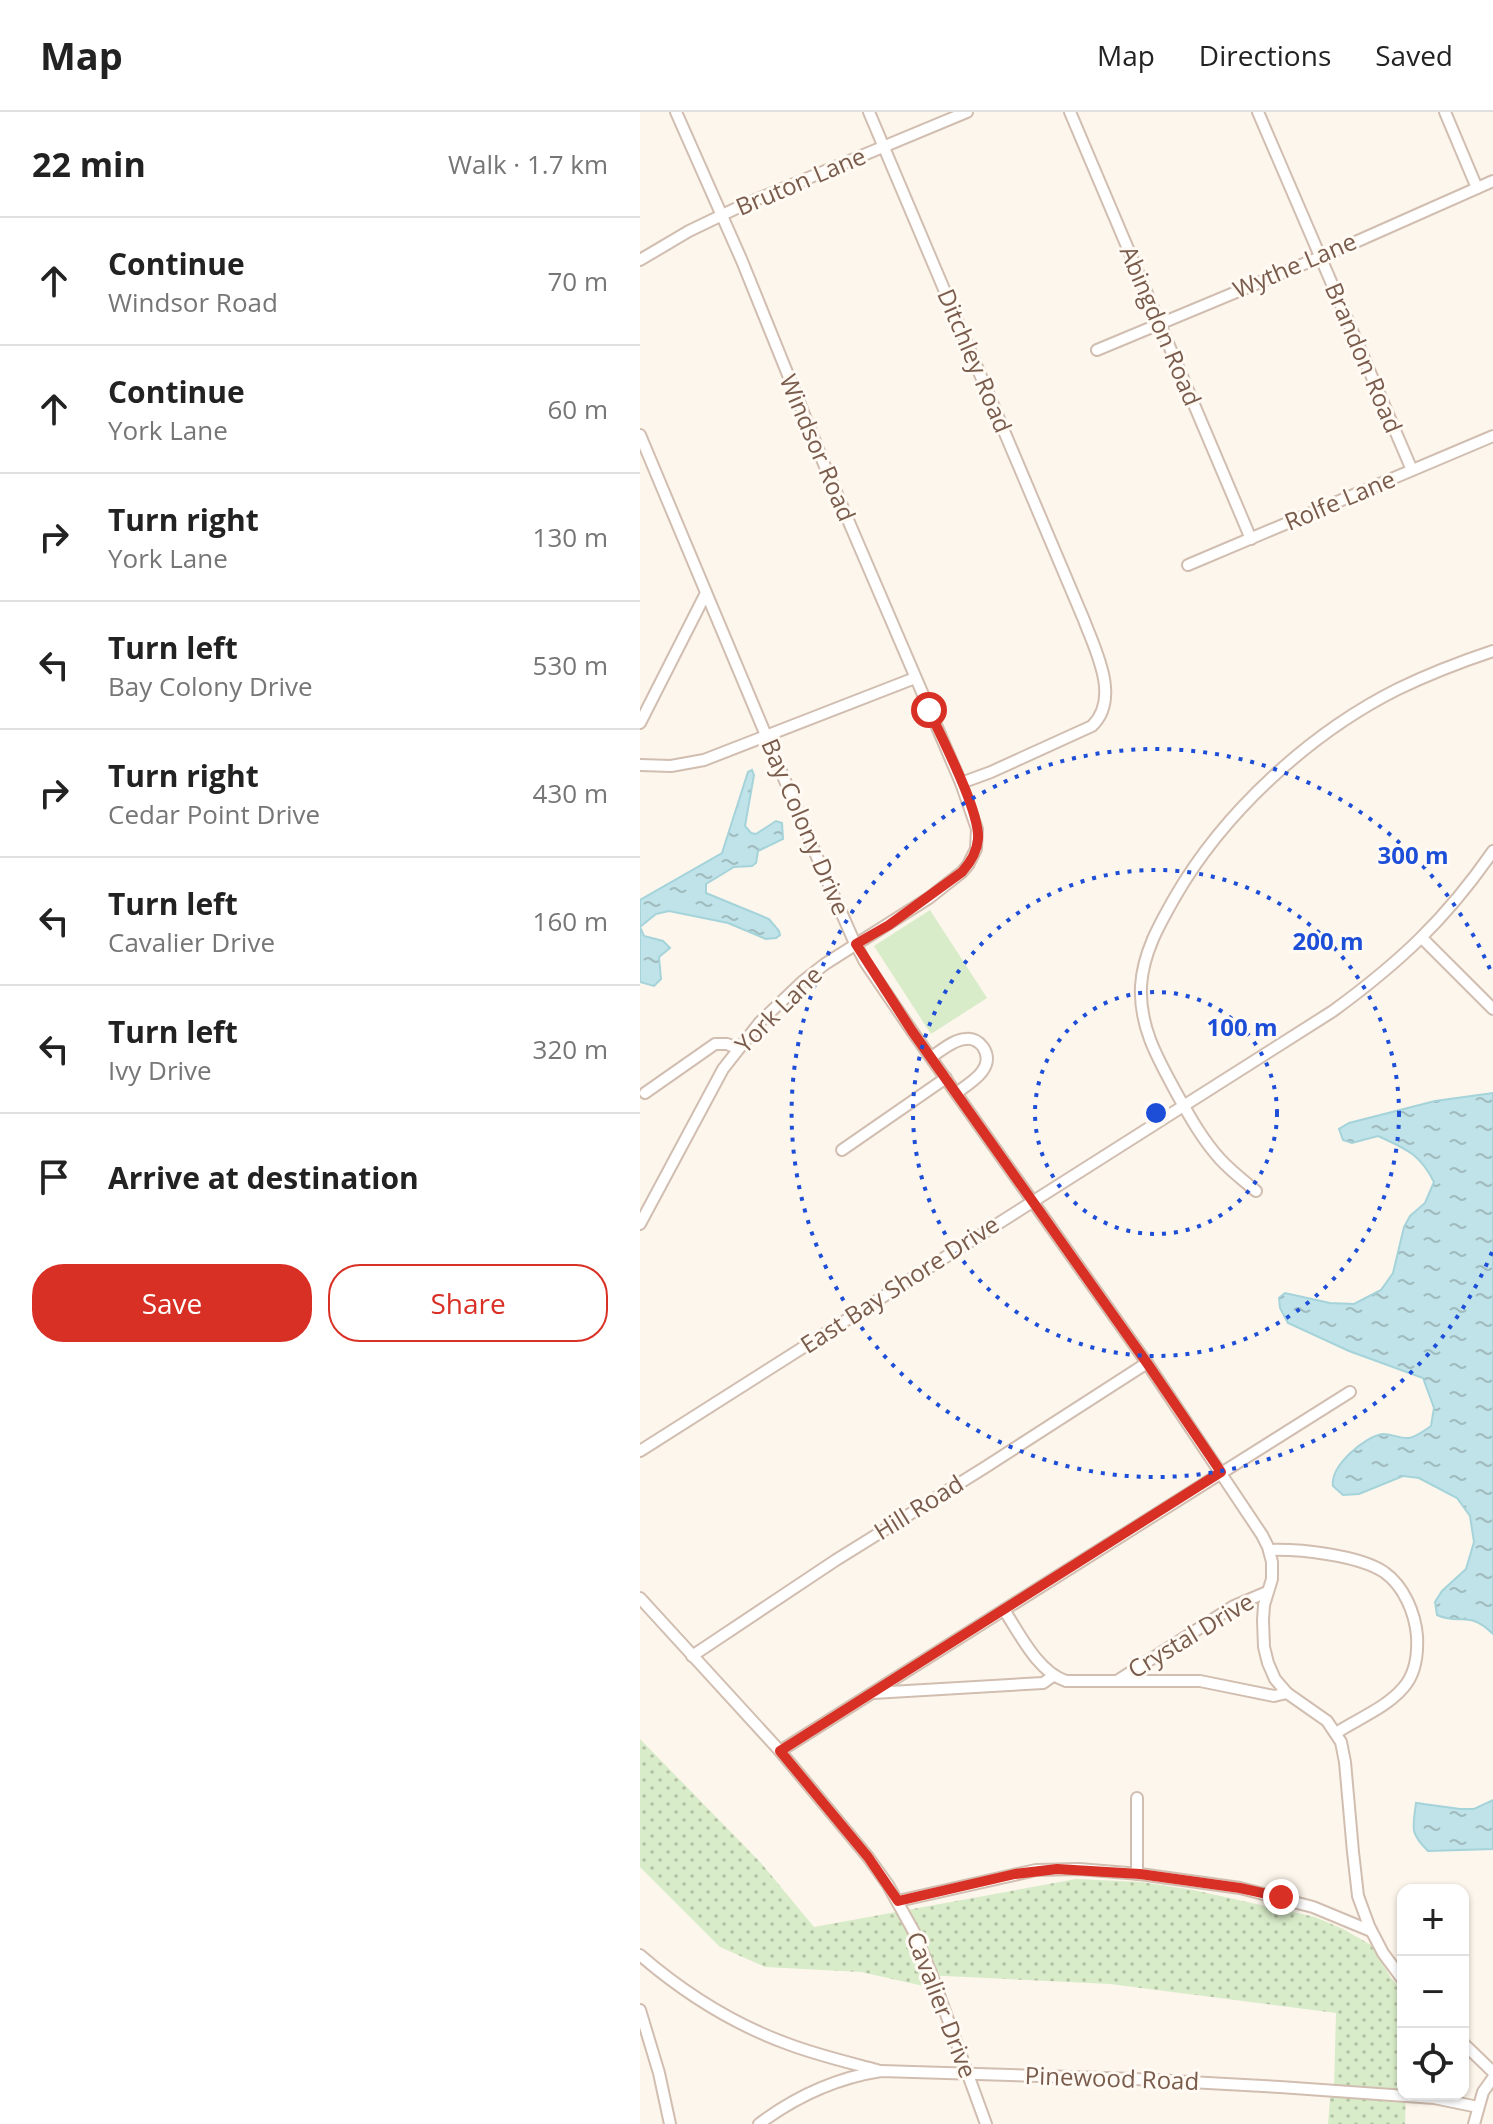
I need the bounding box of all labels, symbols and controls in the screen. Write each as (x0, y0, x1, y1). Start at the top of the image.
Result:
text: Map (40, 29, 123, 81)
text: Map (1097, 36, 1155, 74)
text: Directions (1199, 36, 1331, 74)
text: Saved (1375, 36, 1453, 74)
street label: Bruton Lane (730, 138, 870, 223)
text: 22 min (32, 141, 146, 187)
text: Walk · 1.7 km (448, 146, 608, 182)
street label: Wythe Lane (1228, 224, 1361, 305)
street label: Abingdon Road (1113, 240, 1210, 411)
text: Continue (108, 243, 245, 284)
icon: ahead (32, 259, 76, 303)
text: 70 m (547, 263, 608, 299)
street label: Brandon Road (1318, 277, 1411, 438)
street label: Ditchley Road (930, 283, 1021, 437)
text: Windsor Road (108, 284, 278, 320)
street label: Windsor Road (773, 369, 864, 526)
text: Continue (108, 371, 245, 412)
icon: ahead (32, 387, 76, 431)
text: 60 m (547, 391, 608, 427)
text: York Lane (108, 412, 228, 448)
street label: Rolfe Lane (1279, 462, 1400, 538)
text: Turn right (108, 499, 259, 540)
icon: right (32, 515, 76, 559)
text: 130 m (533, 519, 608, 555)
text: York Lane (108, 540, 228, 576)
text: Turn left (108, 627, 238, 668)
icon: left (32, 643, 76, 687)
text: 530 m (533, 647, 608, 683)
text: Bay Colony Drive (108, 668, 313, 704)
route start (911, 692, 947, 728)
street label: Bay Colony Drive (754, 733, 858, 920)
text: Turn right (108, 755, 259, 796)
icon: right (32, 771, 76, 815)
text: 430 m (533, 775, 608, 811)
text: Cedar Point Drive (108, 796, 320, 832)
text: 300 m (1378, 838, 1448, 871)
text: Turn left (108, 883, 238, 924)
icon: left (32, 899, 76, 943)
text: 160 m (533, 903, 608, 939)
text: Cavalier Drive (108, 924, 275, 960)
text: 200 m (1293, 924, 1363, 957)
street label: York Lane (727, 958, 829, 1060)
text: 100 m (1207, 1010, 1277, 1043)
text: Turn left (108, 1011, 238, 1052)
icon: left (32, 1027, 76, 1071)
text: 320 m (533, 1031, 608, 1067)
text: Ivy Drive (108, 1052, 212, 1088)
centre of rings (1142, 1099, 1170, 1127)
icon: arrive (32, 1155, 76, 1199)
text: Arrive at destination (108, 1157, 419, 1198)
street label: East Bay Shore Drive (794, 1207, 1005, 1360)
button: Save (32, 1264, 312, 1342)
button: Share (328, 1264, 608, 1342)
street label: Hill Road (867, 1466, 969, 1547)
street label: Crystal Drive (1121, 1584, 1259, 1685)
route end (1263, 1879, 1299, 1915)
map controls (1397, 1884, 1469, 2100)
button: + (1397, 1884, 1469, 1956)
street label: Cavalier Drive (899, 1927, 985, 2082)
button: − (1397, 1956, 1469, 2028)
button: locate (1397, 2028, 1469, 2100)
street label: Pinewood Road (1024, 2058, 1200, 2097)

